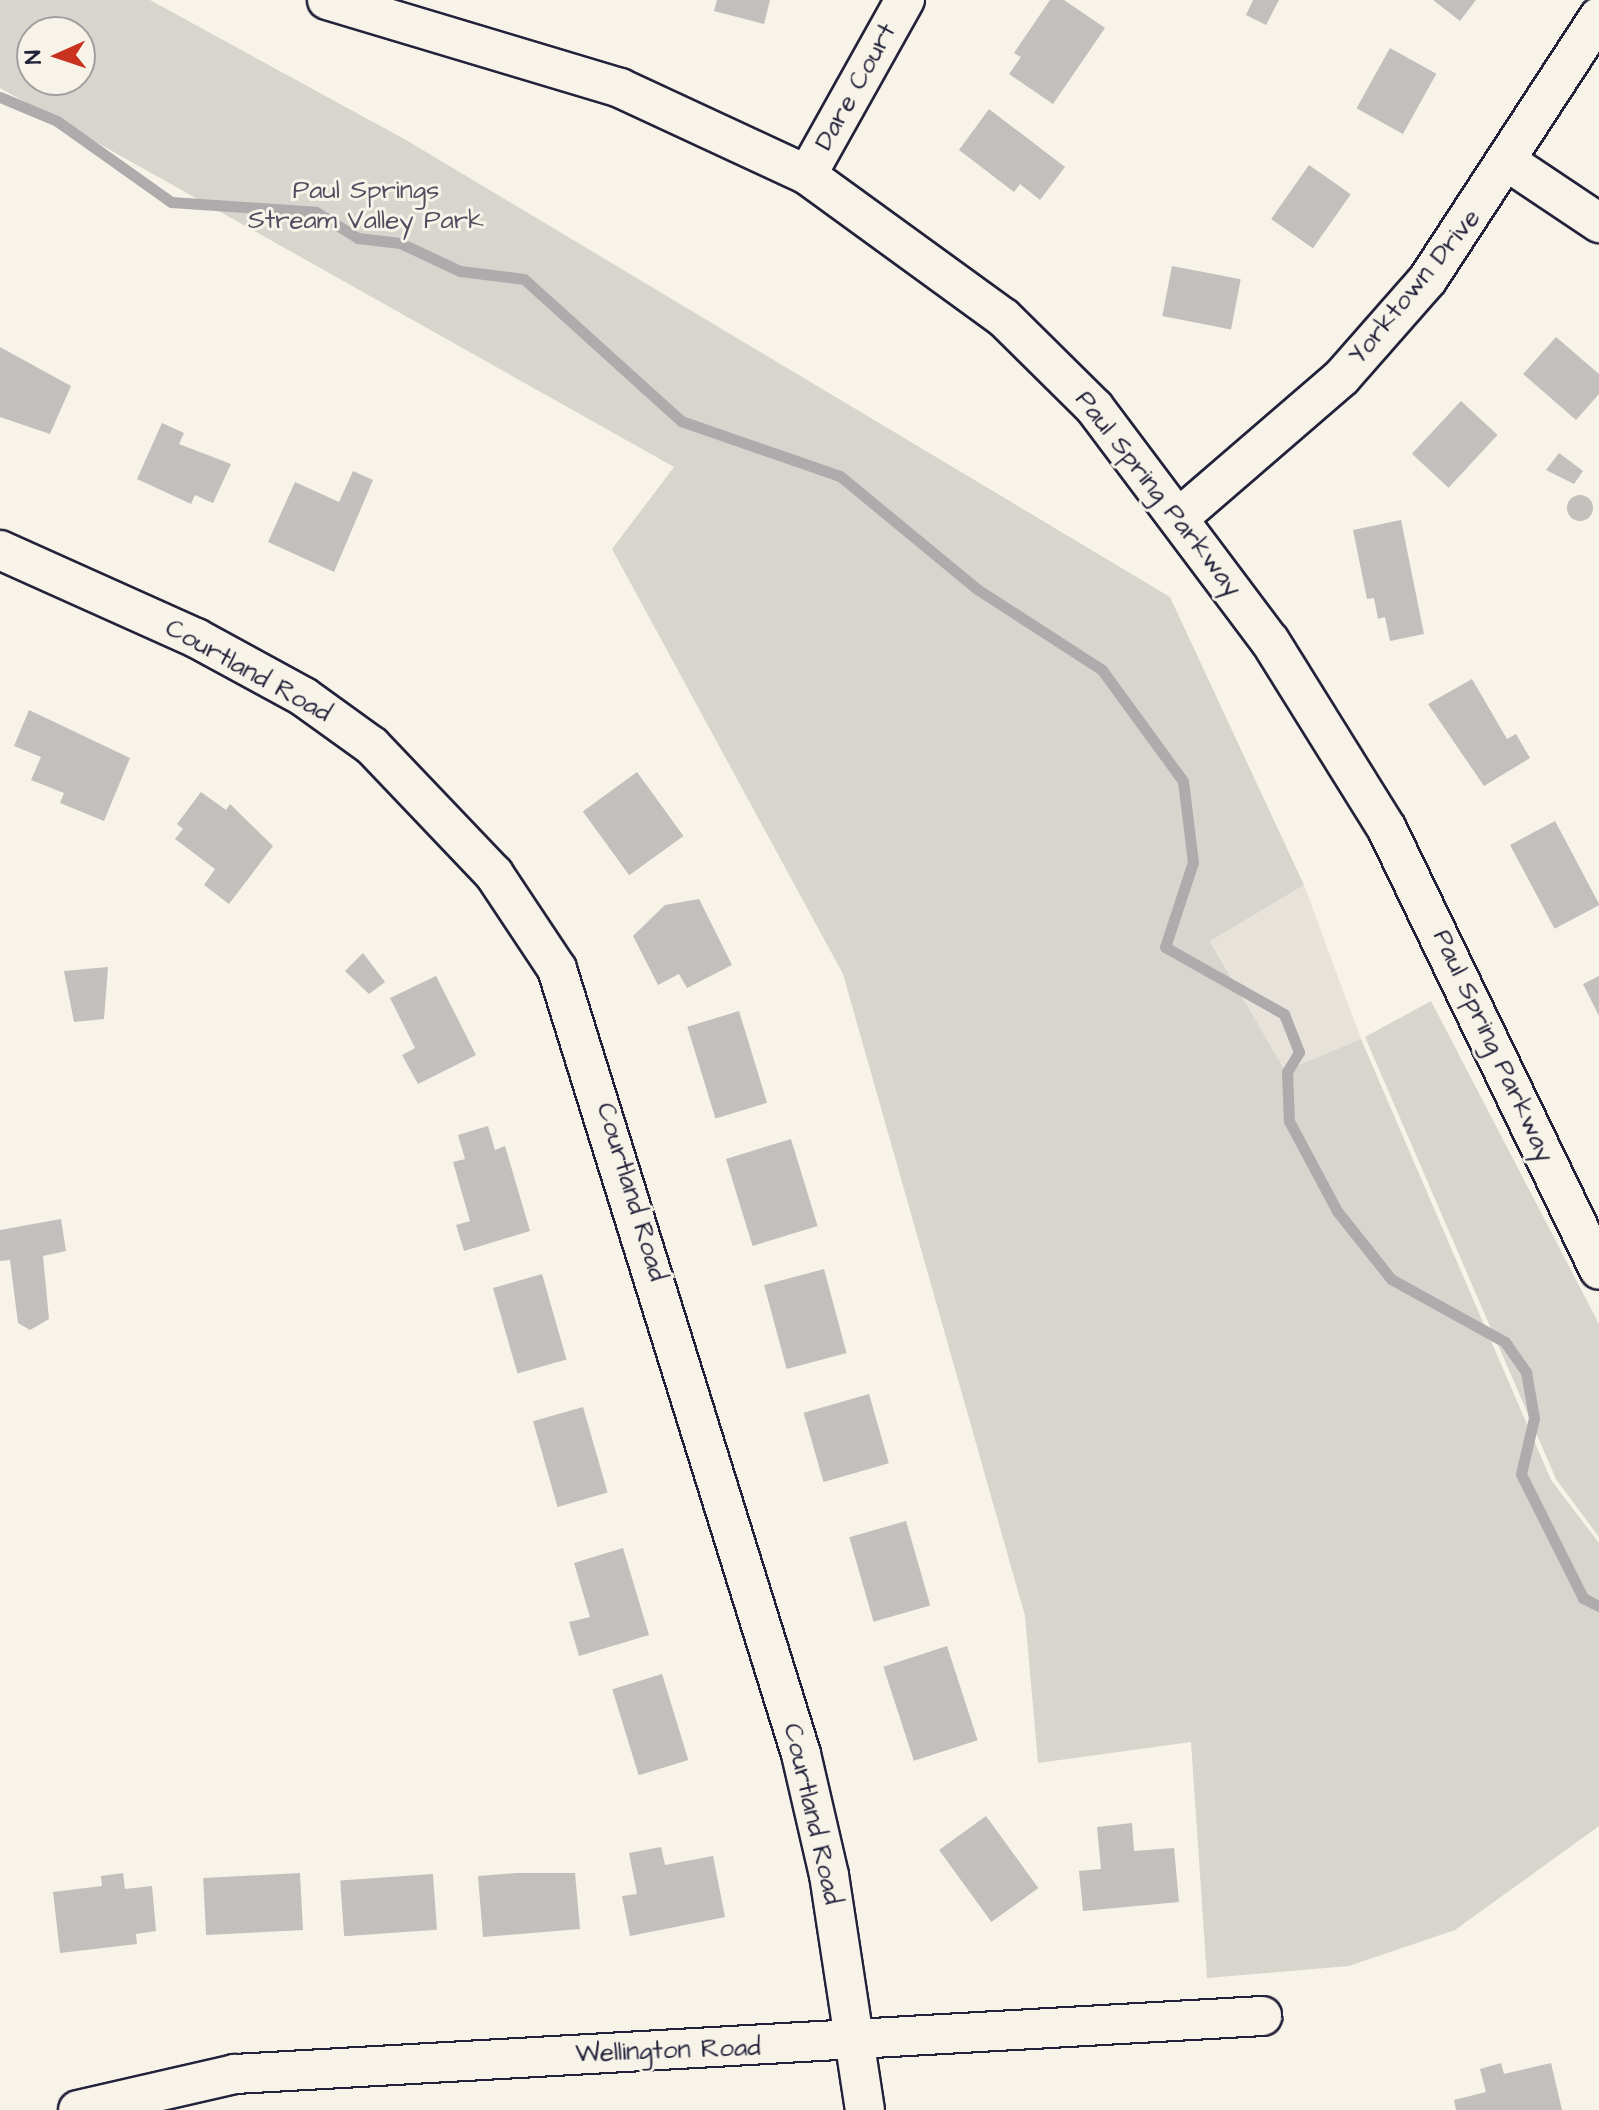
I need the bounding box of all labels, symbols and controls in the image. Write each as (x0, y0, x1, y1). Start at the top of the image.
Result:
north arrow (16, 16, 96, 96)
street label: Dare Court (808, 18, 904, 156)
text: N (18, 49, 49, 65)
park label: Paul Springs Stream Valley Park (248, 175, 484, 236)
street label: Yorktown Drive (1343, 203, 1487, 371)
street label: Paul Spring Parkway (1068, 385, 1248, 603)
street label: Courtland Road (160, 613, 336, 729)
street label: Paul Spring Parkway (1426, 925, 1560, 1167)
street label: Courtland Road (589, 1099, 673, 1285)
street label: Courtland Road (776, 1720, 848, 1908)
street label: Wellington Road (575, 2032, 761, 2070)

